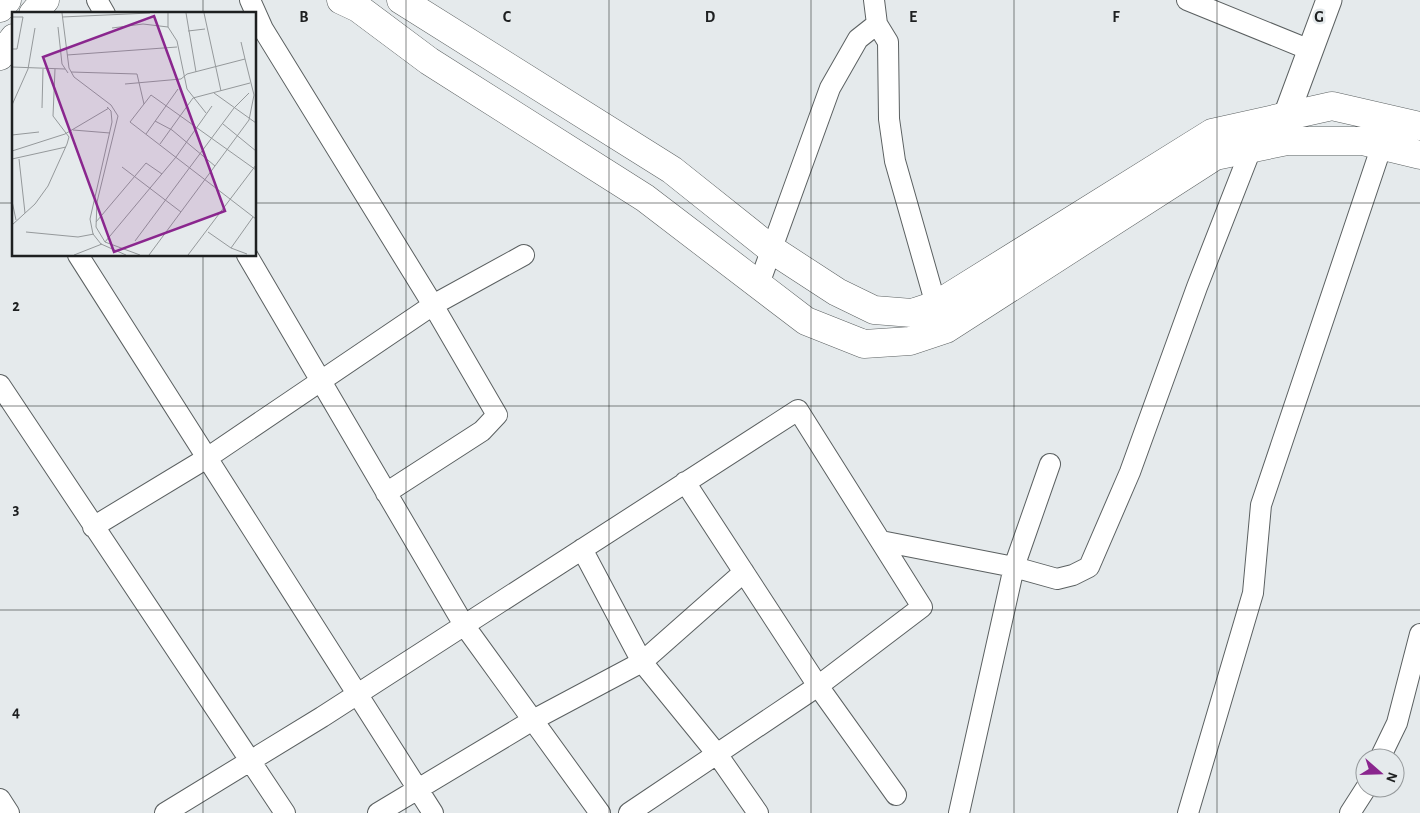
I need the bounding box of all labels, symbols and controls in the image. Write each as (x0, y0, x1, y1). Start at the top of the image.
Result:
text: B (299, 9, 309, 25)
text: C (503, 9, 512, 25)
text: D (705, 9, 716, 25)
text: E (909, 9, 917, 25)
text: F (1112, 9, 1120, 25)
text: G (1314, 9, 1324, 25)
inset map (12, 12, 256, 256)
text: 2 (12, 298, 20, 314)
text: 3 (13, 501, 20, 517)
text: 4 (12, 704, 20, 720)
north arrow (1355, 748, 1405, 798)
text: N (1383, 770, 1400, 784)

